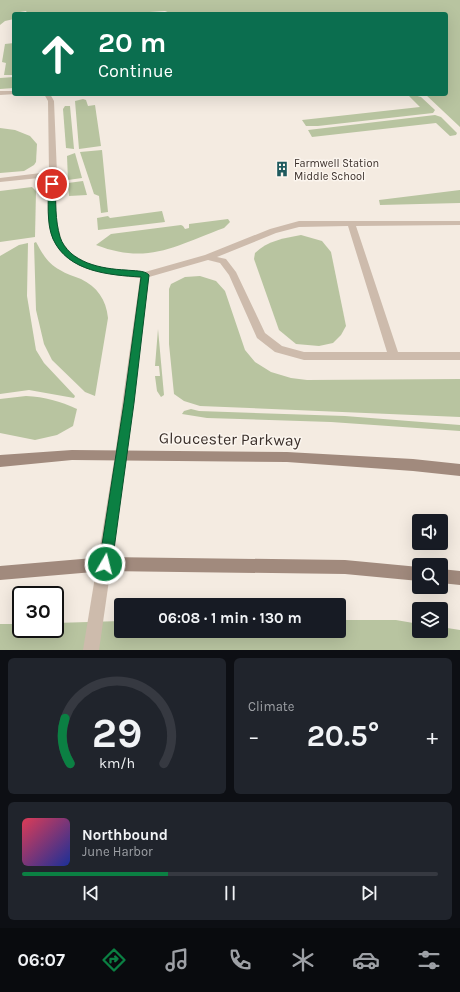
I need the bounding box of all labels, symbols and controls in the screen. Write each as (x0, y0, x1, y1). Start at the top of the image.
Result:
text: 20 m (98, 26, 166, 59)
icon: ahead (32, 28, 84, 80)
text: Continue (98, 60, 173, 82)
place label: Farmwell Station Middle School (294, 157, 379, 183)
building icon: Farmwell Station Middle School (273, 160, 291, 178)
pin (35, 167, 69, 201)
icon: arrive (41, 173, 63, 195)
street label: Gloucester Parkway (159, 428, 302, 450)
map controls (412, 514, 448, 638)
button: sound (412, 514, 448, 550)
position arrow (84, 543, 126, 585)
button: search (412, 558, 448, 594)
speed limit sign: 30 (12, 586, 64, 638)
button: layers (412, 602, 448, 638)
text: 06:08 · 1 min · 130 m (158, 609, 302, 627)
text: Climate (248, 699, 294, 714)
text: 29 (92, 709, 142, 757)
text: 20.5° (307, 718, 379, 754)
text: − (248, 724, 260, 750)
text: + (426, 724, 438, 750)
text: km/h (99, 755, 135, 772)
text: Northbound (82, 826, 168, 844)
text: June Harbor (82, 844, 153, 859)
icon: previous (80, 882, 102, 904)
icon: pause (219, 882, 241, 904)
icon: next (358, 882, 380, 904)
icon: directions (100, 946, 128, 974)
icon: music (163, 946, 191, 974)
icon: phone (226, 946, 254, 974)
icon: climate (289, 946, 317, 974)
icon: car (352, 946, 380, 974)
icon: filters (415, 946, 443, 974)
text: 06:07 (17, 949, 65, 971)

